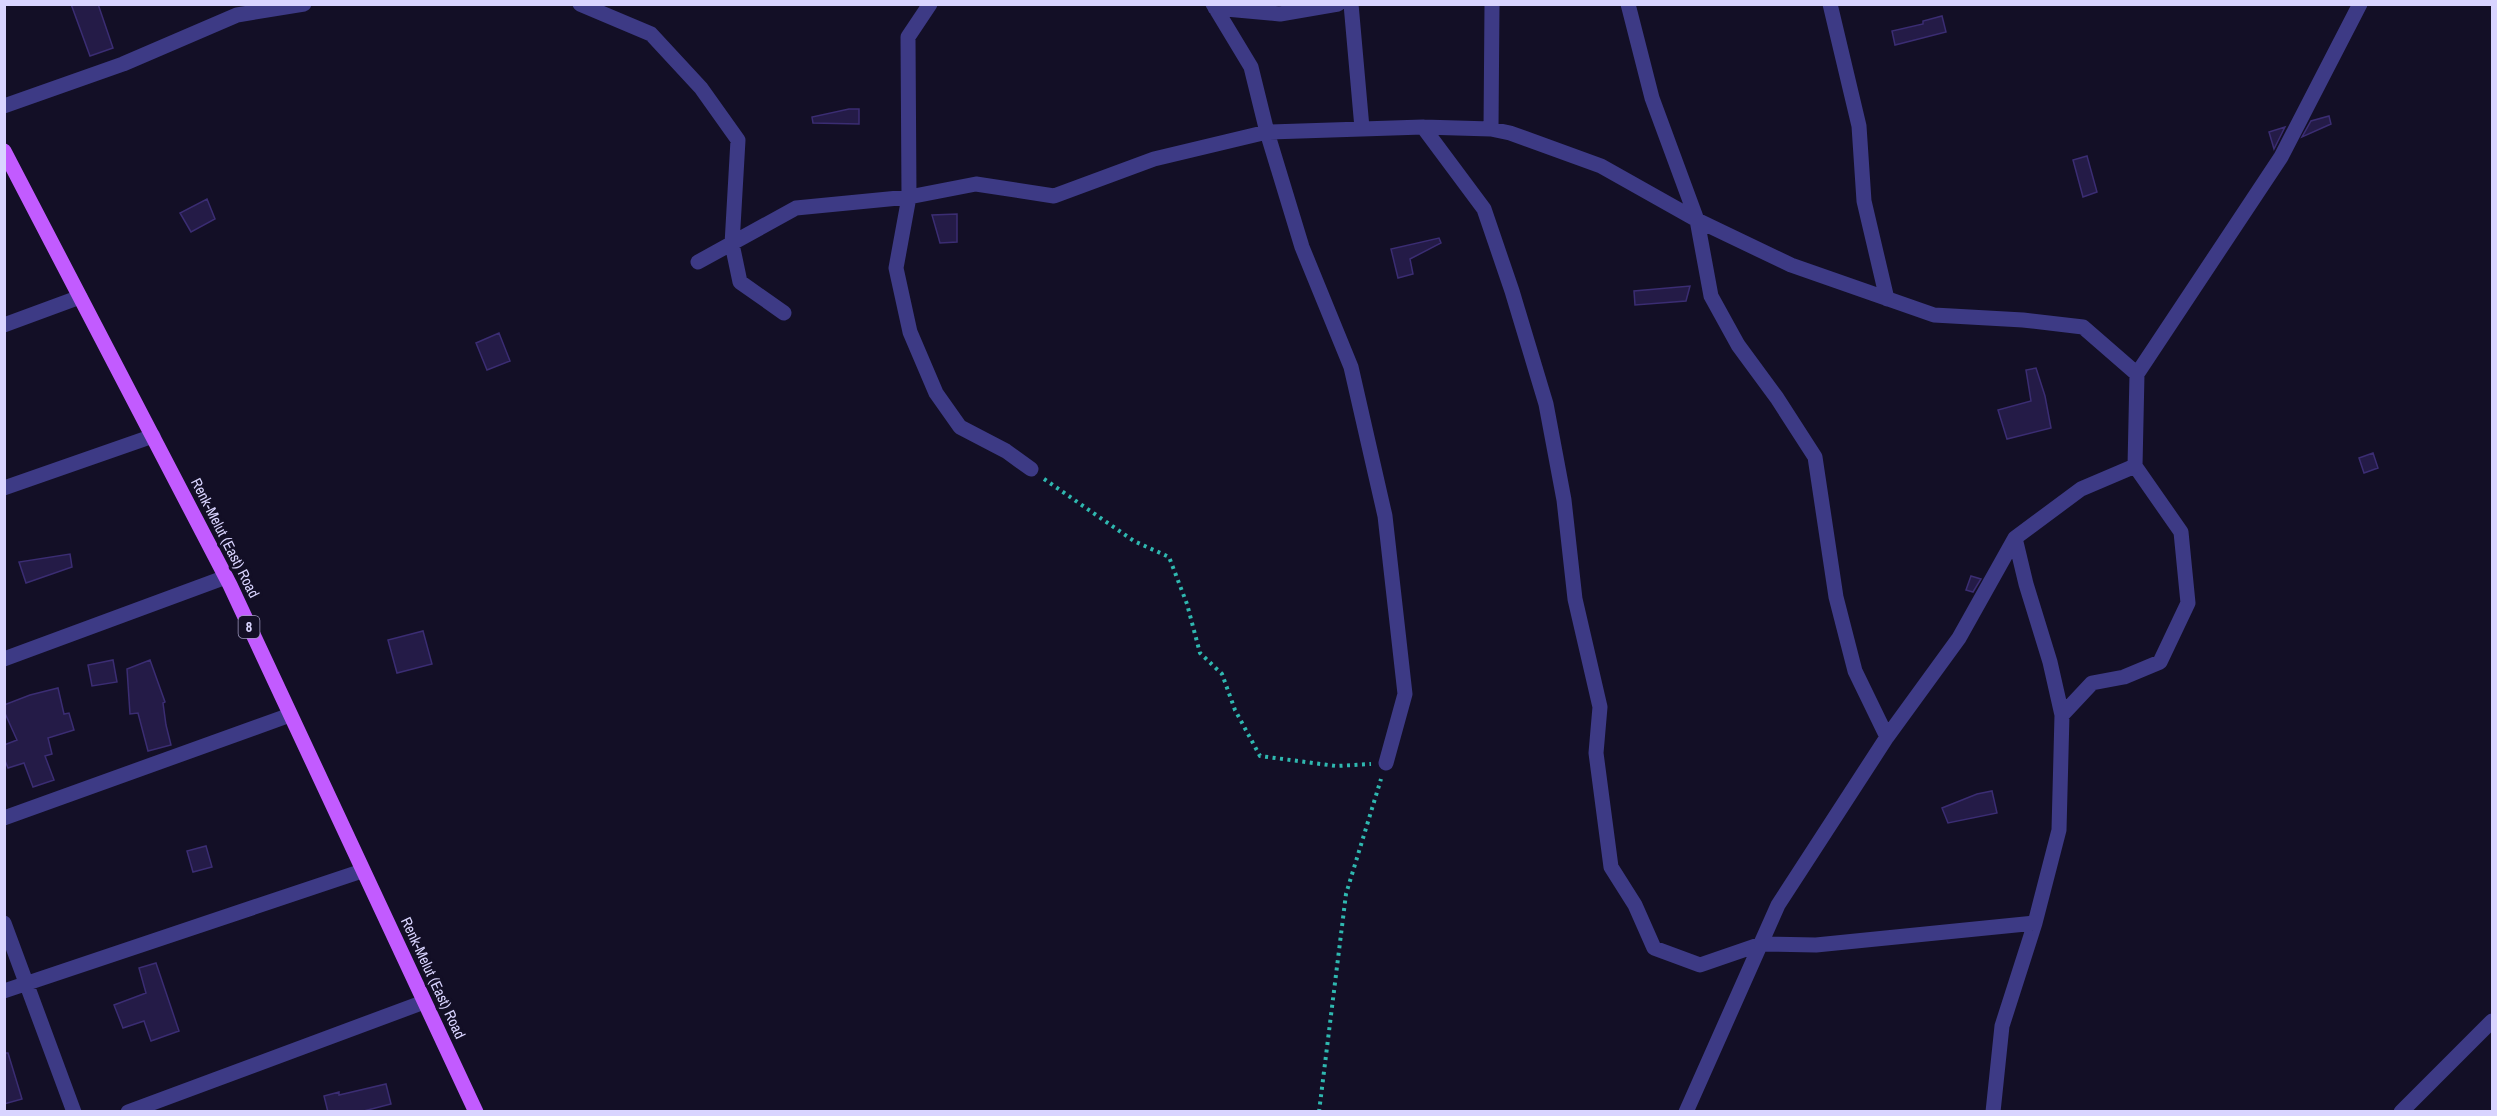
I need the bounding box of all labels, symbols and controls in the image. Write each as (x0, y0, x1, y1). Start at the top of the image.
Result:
street label: Renk-Melut (East) Road (186, 474, 265, 601)
road number: 8 (238, 616, 260, 638)
street label: Renk-Melut (East) Road (396, 914, 471, 1042)

